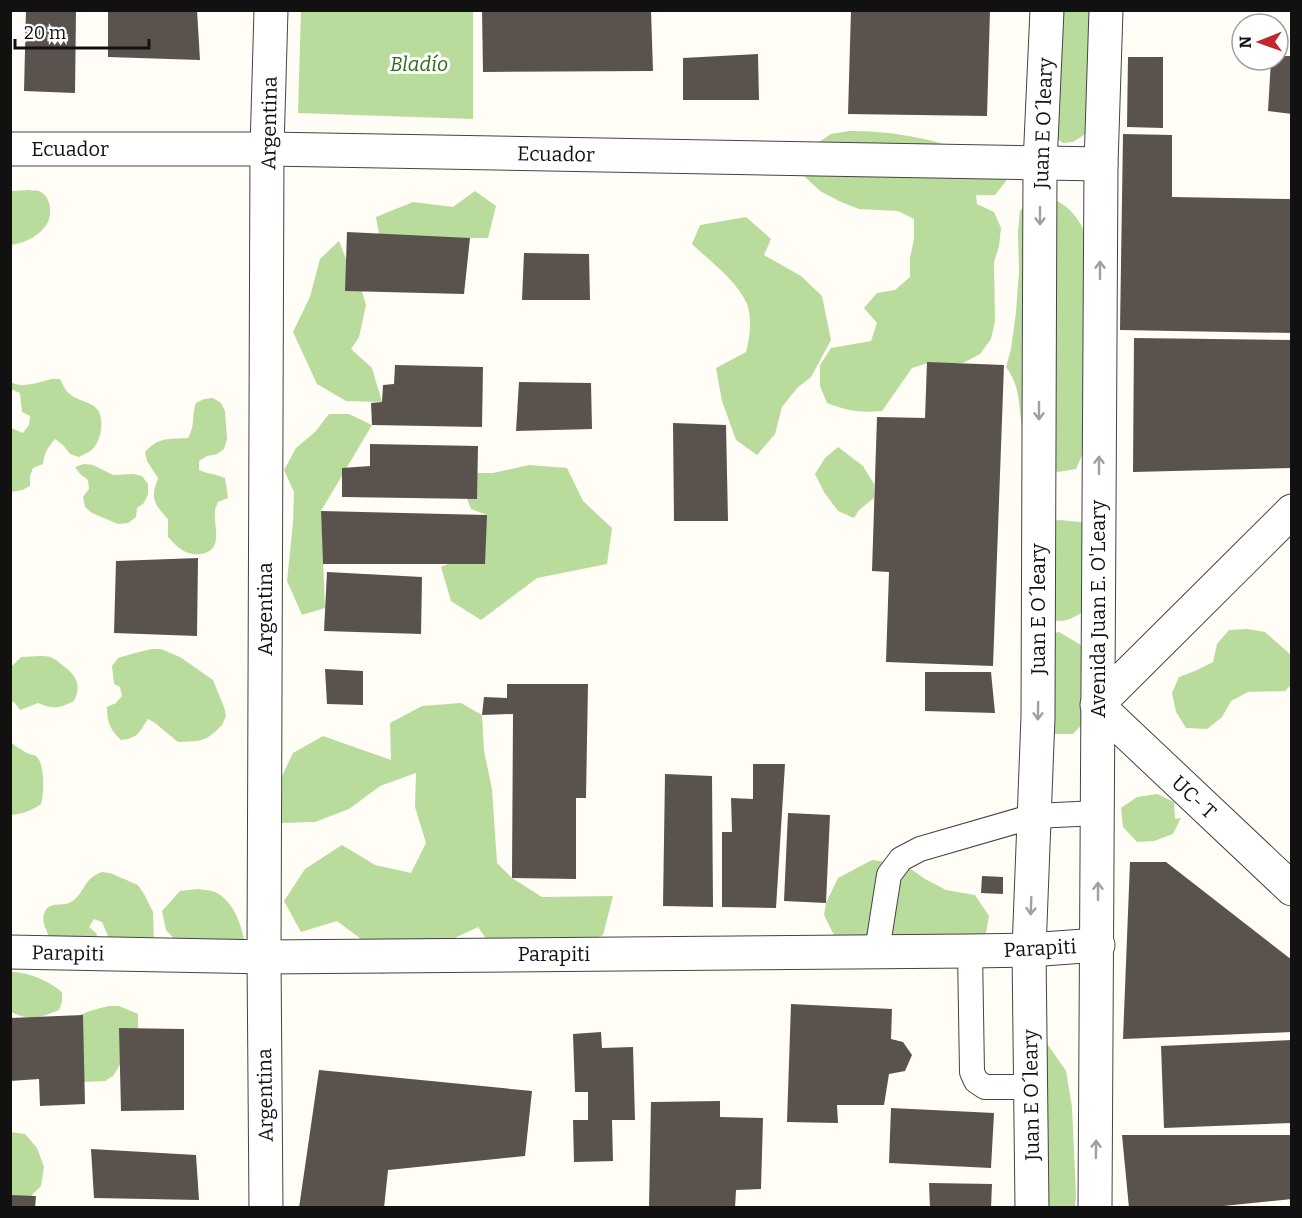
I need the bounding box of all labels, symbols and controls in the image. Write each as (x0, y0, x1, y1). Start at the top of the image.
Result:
scale bar (15, 12, 148, 50)
north arrow (1230, 12, 1290, 72)
text: 20 m (24, 22, 66, 44)
text: N (1236, 36, 1255, 49)
park label: Bladío (390, 52, 448, 76)
street label: Juan E O´leary (1029, 57, 1057, 190)
street label: Argentina (256, 76, 282, 170)
street label: Ecuador (31, 137, 109, 161)
street label: Ecuador (517, 141, 595, 167)
one-way arrow (1034, 205, 1046, 225)
one-way arrow (1095, 261, 1106, 281)
one-way arrow (1033, 400, 1045, 420)
one-way arrow (1093, 456, 1105, 476)
street label: Avenida Juan E. O'Leary (1086, 500, 1110, 718)
street label: Juan E O´leary (1026, 543, 1050, 676)
street label: Argentina (253, 562, 277, 656)
one-way arrow (1032, 700, 1044, 720)
street label: UC- T (1167, 770, 1221, 824)
one-way arrow (1092, 882, 1104, 902)
one-way arrow (1025, 895, 1037, 915)
street label: Parapiti (1003, 934, 1077, 962)
street label: Parapiti (31, 940, 105, 966)
street label: Parapiti (518, 942, 590, 966)
street label: Juan E O´leary (1018, 1029, 1044, 1162)
street label: Argentina (252, 1048, 278, 1142)
one-way arrow (1090, 1140, 1102, 1160)

